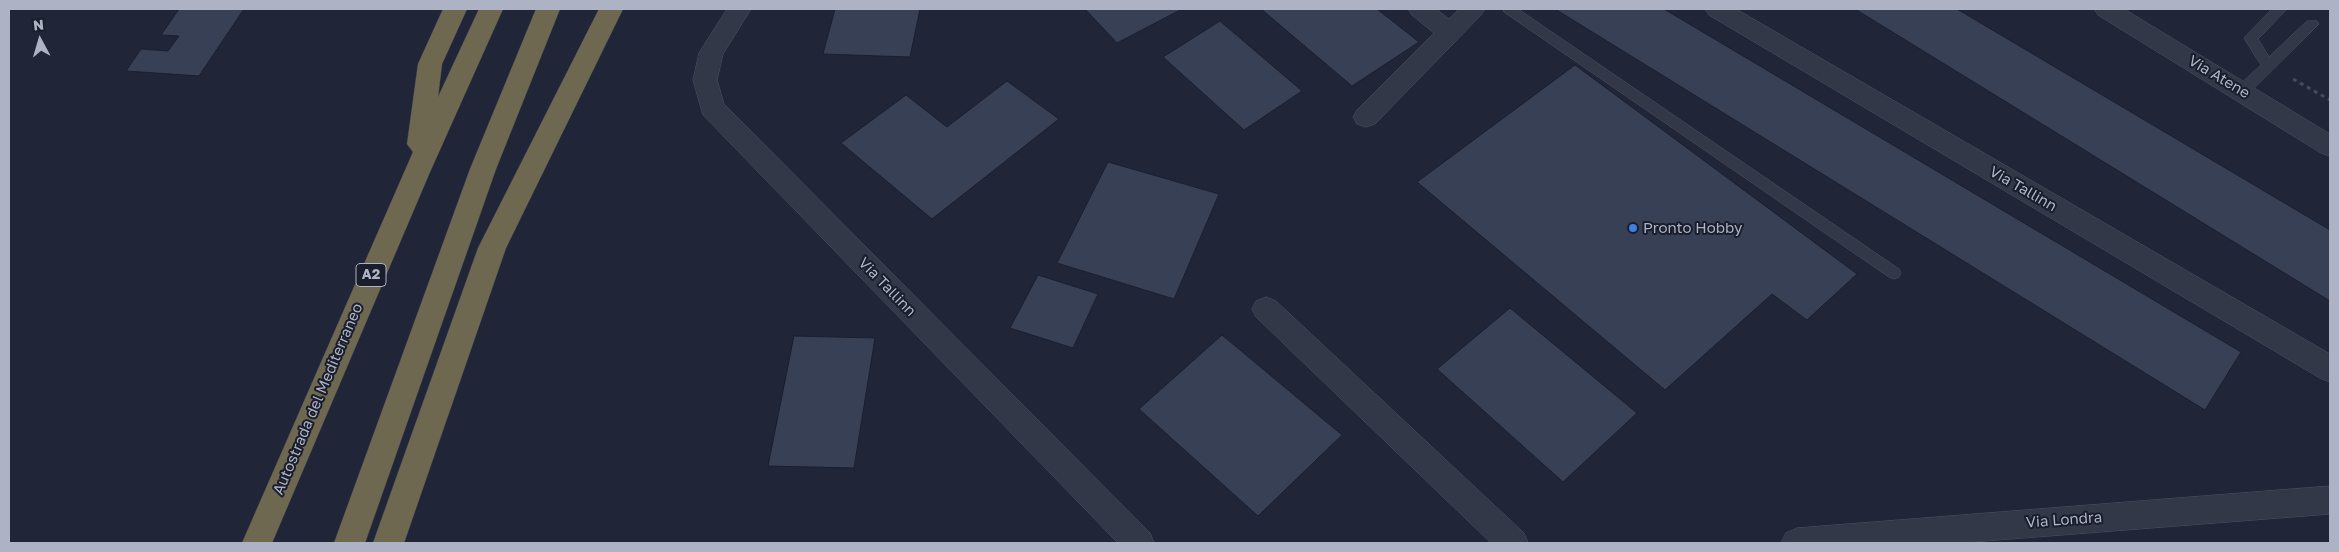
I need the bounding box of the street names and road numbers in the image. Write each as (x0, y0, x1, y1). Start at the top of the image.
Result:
street label: Via Atene (2185, 52, 2253, 102)
street label: Via Tallinn (1986, 163, 2060, 215)
street label: Via Tallinn (855, 254, 919, 320)
road number: A2 (356, 264, 386, 286)
street label: Autostrada del Mediterraneo (269, 301, 367, 497)
street label: Via Londra (2025, 508, 2103, 532)

